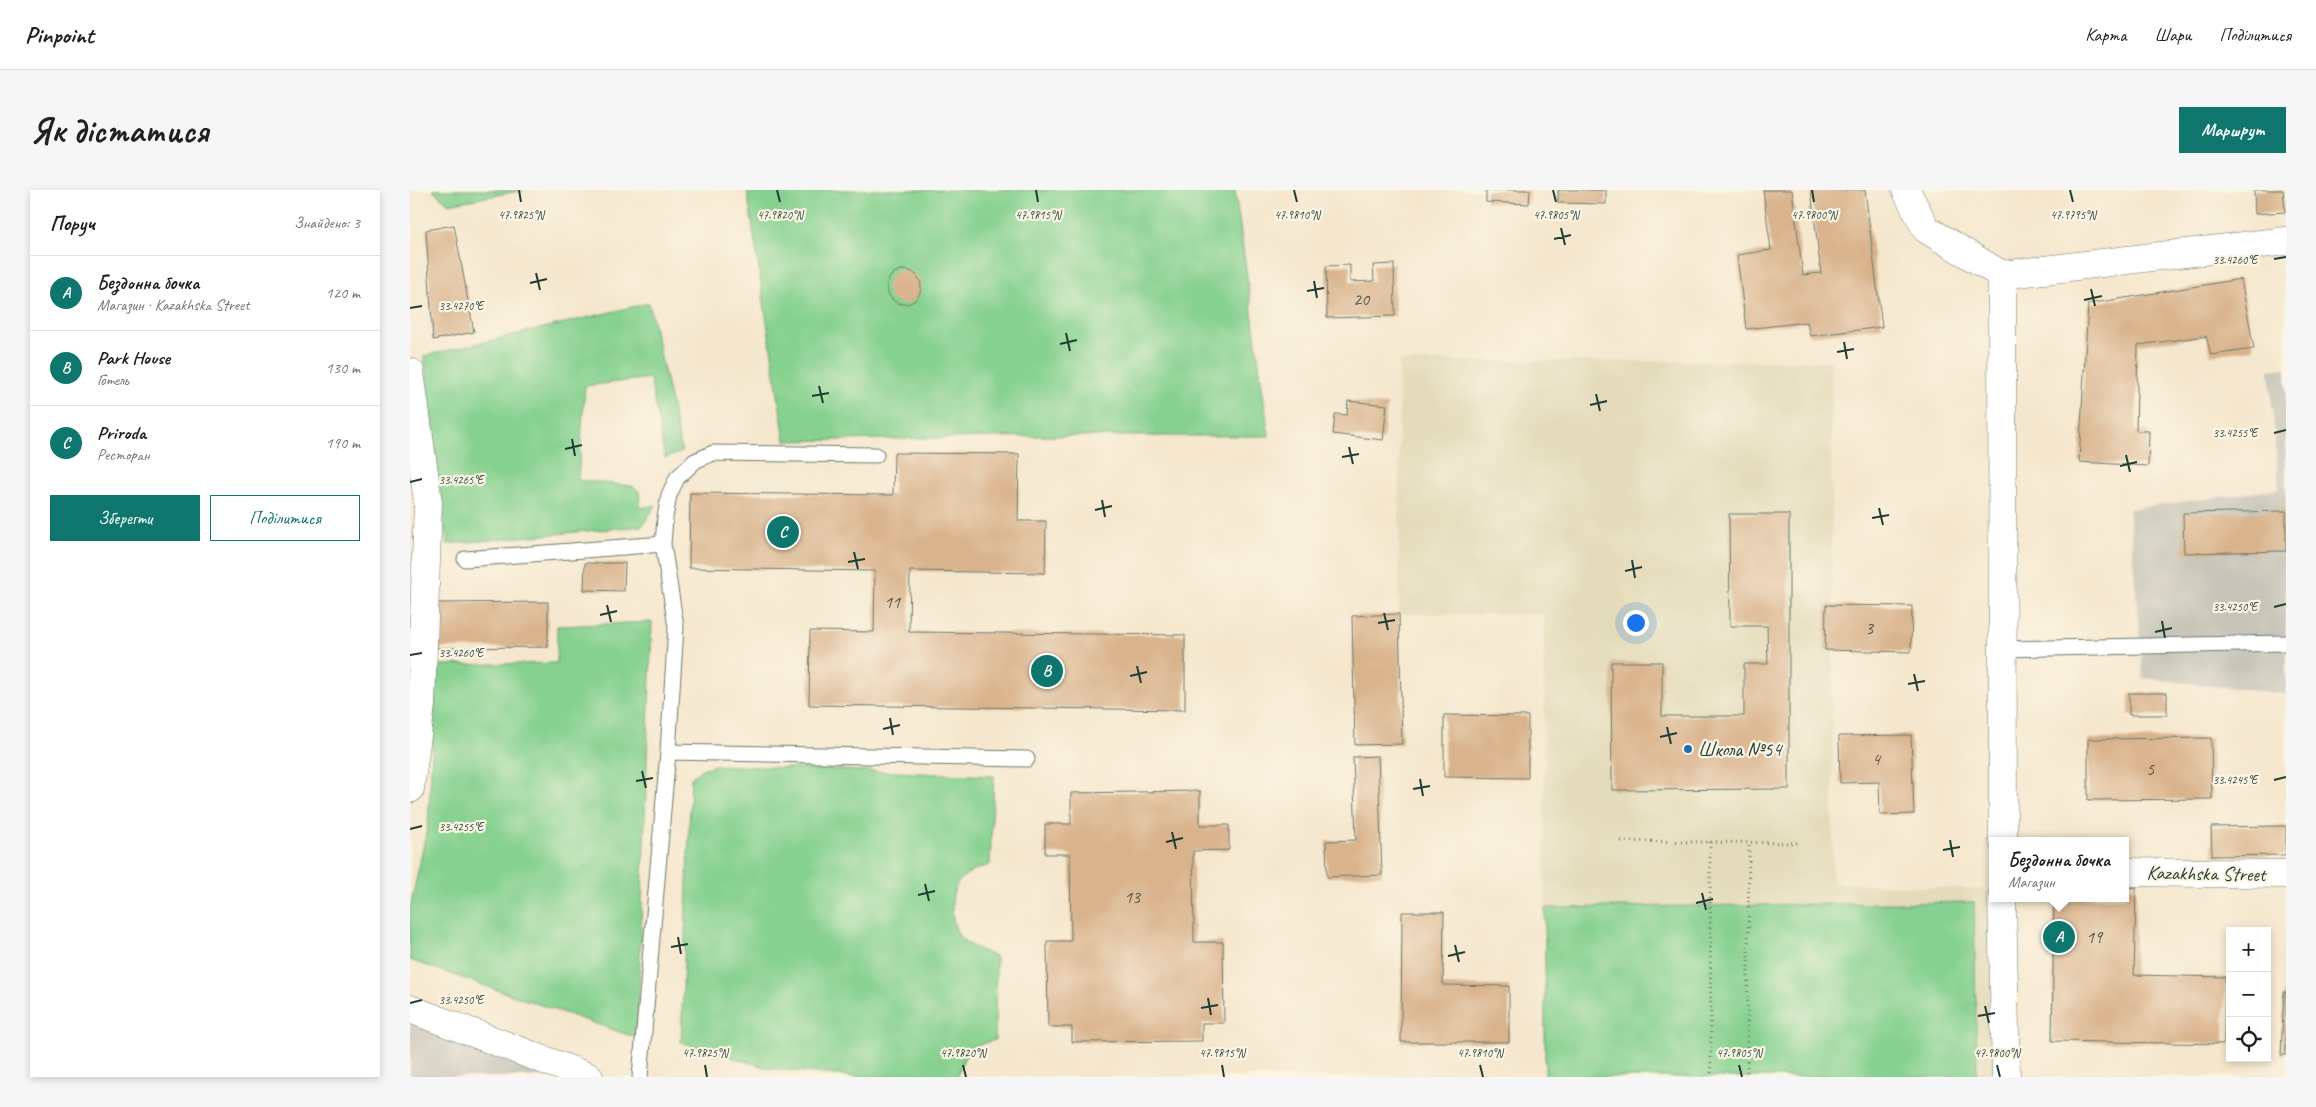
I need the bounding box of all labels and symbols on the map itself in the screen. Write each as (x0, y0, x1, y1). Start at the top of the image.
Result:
text: 47.9825°N (498, 207, 545, 223)
text: 47.9820°N (757, 207, 804, 223)
text: 47.9815°N (1015, 207, 1062, 223)
text: 47.9810°N (1274, 207, 1321, 223)
text: 47.9805°N (1533, 207, 1580, 223)
text: 47.9800°N (1791, 207, 1838, 223)
text: 47.9795°N (2050, 207, 2097, 223)
text: 33.4260°E (2213, 252, 2259, 268)
house number: 20 (1353, 288, 1371, 310)
text: 33.4270°E (439, 298, 485, 314)
text: 33.4255°E (2213, 425, 2259, 441)
text: 33.4265°E (439, 472, 485, 488)
pin: C (767, 513, 799, 551)
house number: 11 (884, 591, 901, 613)
text: 33.4250°E (2213, 599, 2259, 615)
your location (1623, 610, 1649, 636)
house number: 3 (1865, 617, 1875, 639)
text: 33.4260°E (439, 645, 485, 661)
pin: B (1031, 652, 1063, 690)
place label: Школа №54 (1698, 737, 1783, 762)
marker: Школа №54 (1682, 743, 1694, 755)
house number: 4 (1872, 748, 1882, 770)
house number: 5 (2146, 758, 2155, 780)
text: 33.4245°E (2213, 772, 2259, 788)
text: 33.4255°E (439, 819, 485, 835)
street label: Kazakhska Street (2146, 860, 2268, 887)
house number: 13 (1124, 886, 1142, 908)
pin: A (2043, 918, 2075, 956)
house number: 19 (2086, 926, 2104, 948)
text: 33.4250°E (439, 992, 485, 1008)
text: 47.9825°N (682, 1045, 729, 1061)
text: 47.9820°N (940, 1045, 987, 1061)
text: 47.9815°N (1199, 1045, 1246, 1061)
text: 47.9810°N (1457, 1045, 1504, 1061)
text: 47.9805°N (1716, 1045, 1763, 1061)
text: 47.9800°N (1974, 1045, 2021, 1061)

